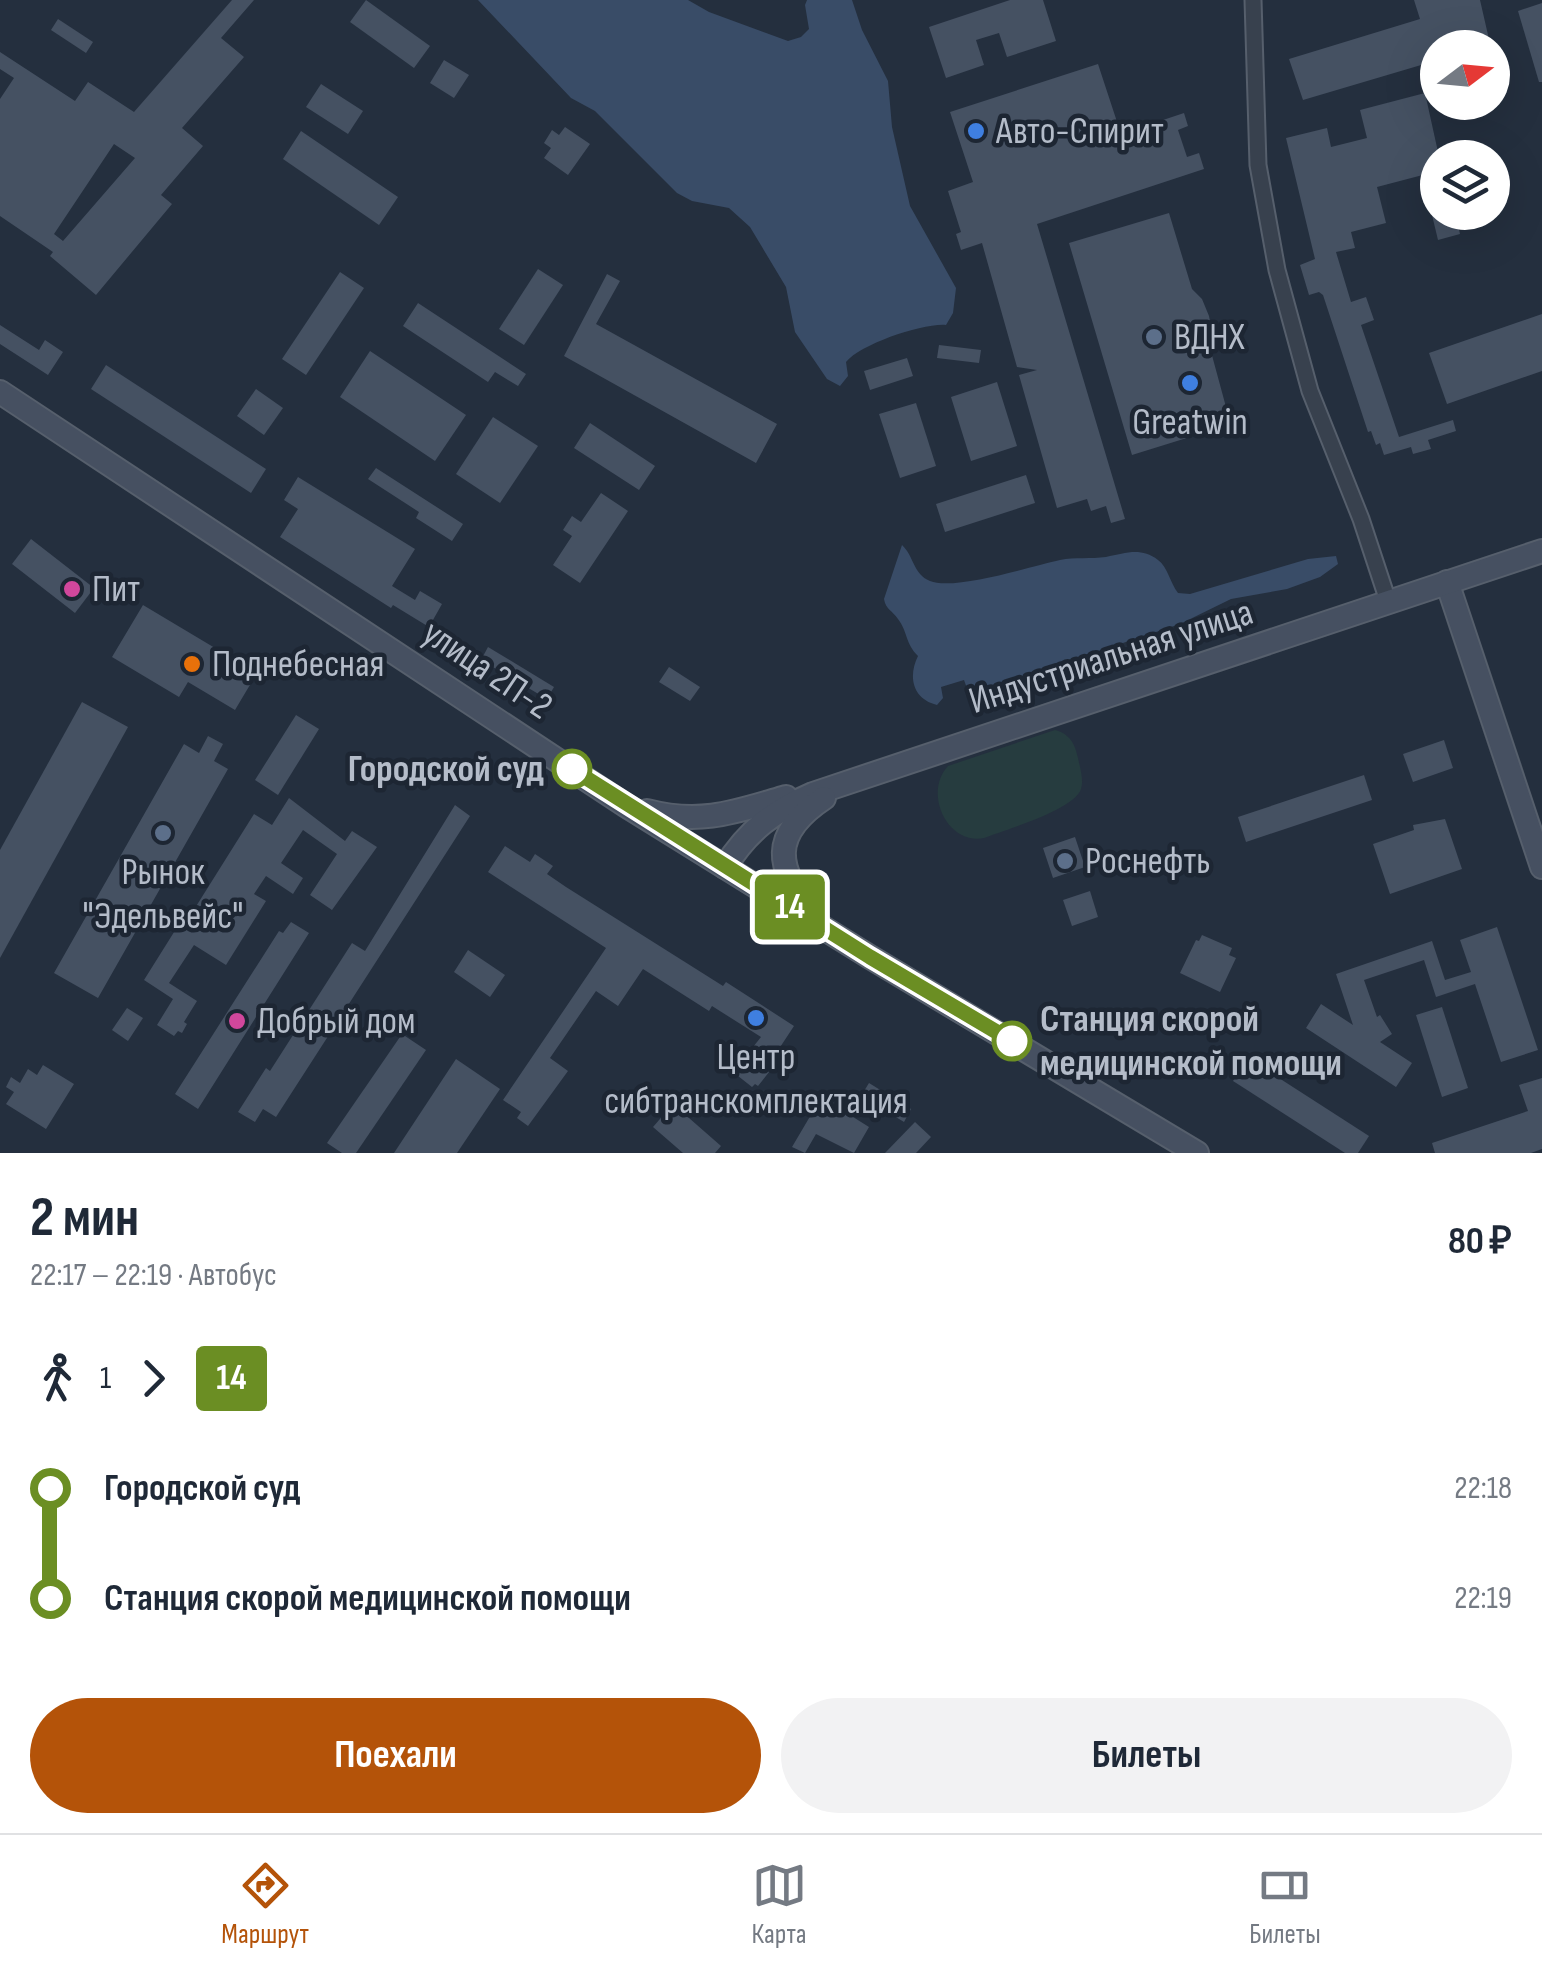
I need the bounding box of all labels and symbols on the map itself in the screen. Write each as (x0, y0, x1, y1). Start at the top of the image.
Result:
north arrow (1420, 30, 1510, 120)
place label: Авто-Спирит (995, 109, 1164, 154)
marker: Авто-Спирит (965, 120, 987, 142)
place label: ВДНХ (1174, 315, 1245, 360)
marker: ВДНХ (1143, 326, 1165, 348)
marker: Greatwin (1179, 372, 1201, 394)
place label: Greatwin (1132, 400, 1248, 445)
place label: Пит (92, 567, 140, 612)
marker: Пит (61, 578, 83, 600)
street label: Индустриальная улица (963, 590, 1259, 724)
street label: улица 2П-2 (414, 611, 560, 729)
place label: Поднебесная (212, 642, 384, 687)
marker: Поднебесная (181, 653, 203, 675)
place label: Городской суд (348, 747, 544, 792)
marker: Городской суд (553, 750, 591, 788)
marker: Рынок "Эдельвейс" (152, 822, 174, 844)
place label: Роснефть (1085, 839, 1211, 884)
place label: Рынок "Эдельвейс" (83, 850, 243, 939)
marker: Роснефть (1054, 850, 1076, 872)
line badge: 14 (745, 874, 835, 940)
place label: Станция скорой медицинской помощи (1040, 997, 1342, 1086)
place label: Добрый дом (257, 999, 416, 1044)
marker: Центр сибтранскомплектация (745, 1007, 767, 1029)
marker: Добрый дом (226, 1010, 248, 1032)
marker: Станция скорой медицинской помощи (993, 1022, 1031, 1060)
place label: Центр сибтранскомплектация (604, 1035, 908, 1124)

